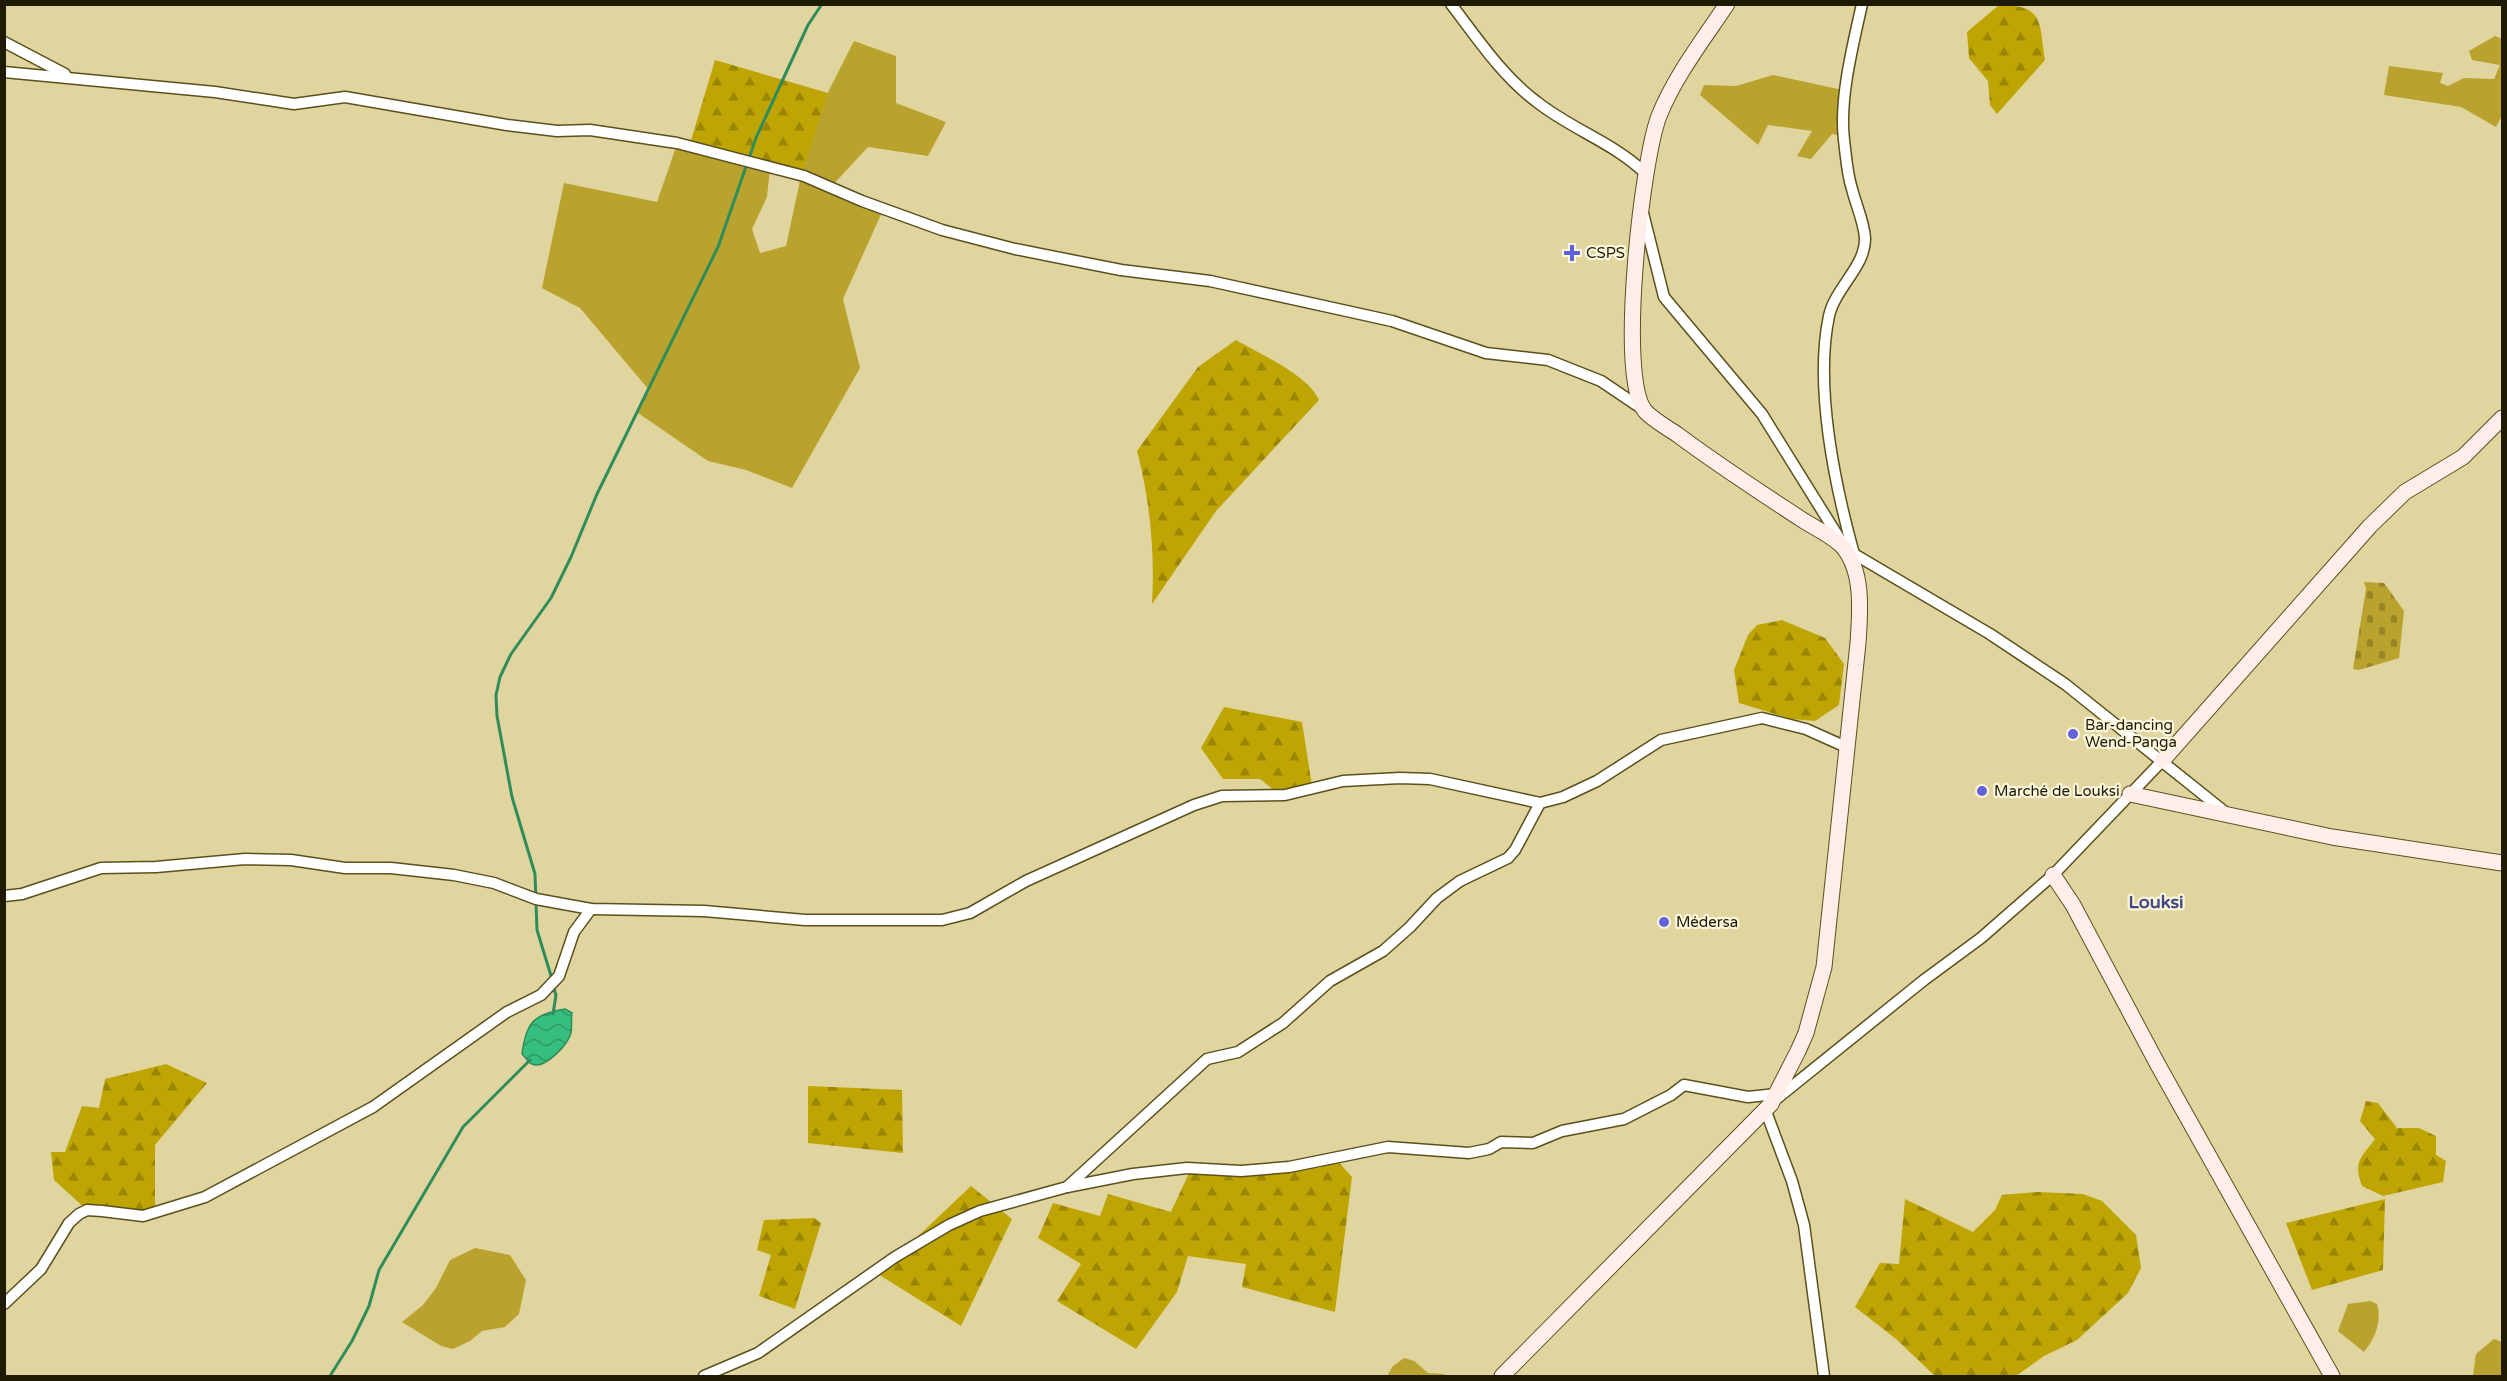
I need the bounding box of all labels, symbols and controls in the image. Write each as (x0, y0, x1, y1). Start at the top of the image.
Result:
marker: CSPS (1563, 244, 1581, 262)
place label: CSPS (1586, 244, 1625, 262)
place label: Bar-dancing Wend-Panga (2085, 716, 2177, 751)
marker: Bar-dancing Wend-Panga (2066, 727, 2080, 741)
place label: Marché de Louksi (1994, 782, 2120, 800)
marker: Marché de Louksi (1975, 784, 1989, 798)
district label: Louksi (2128, 891, 2184, 913)
place label: Médersa (1676, 913, 1738, 931)
marker: Médersa (1657, 915, 1671, 929)

